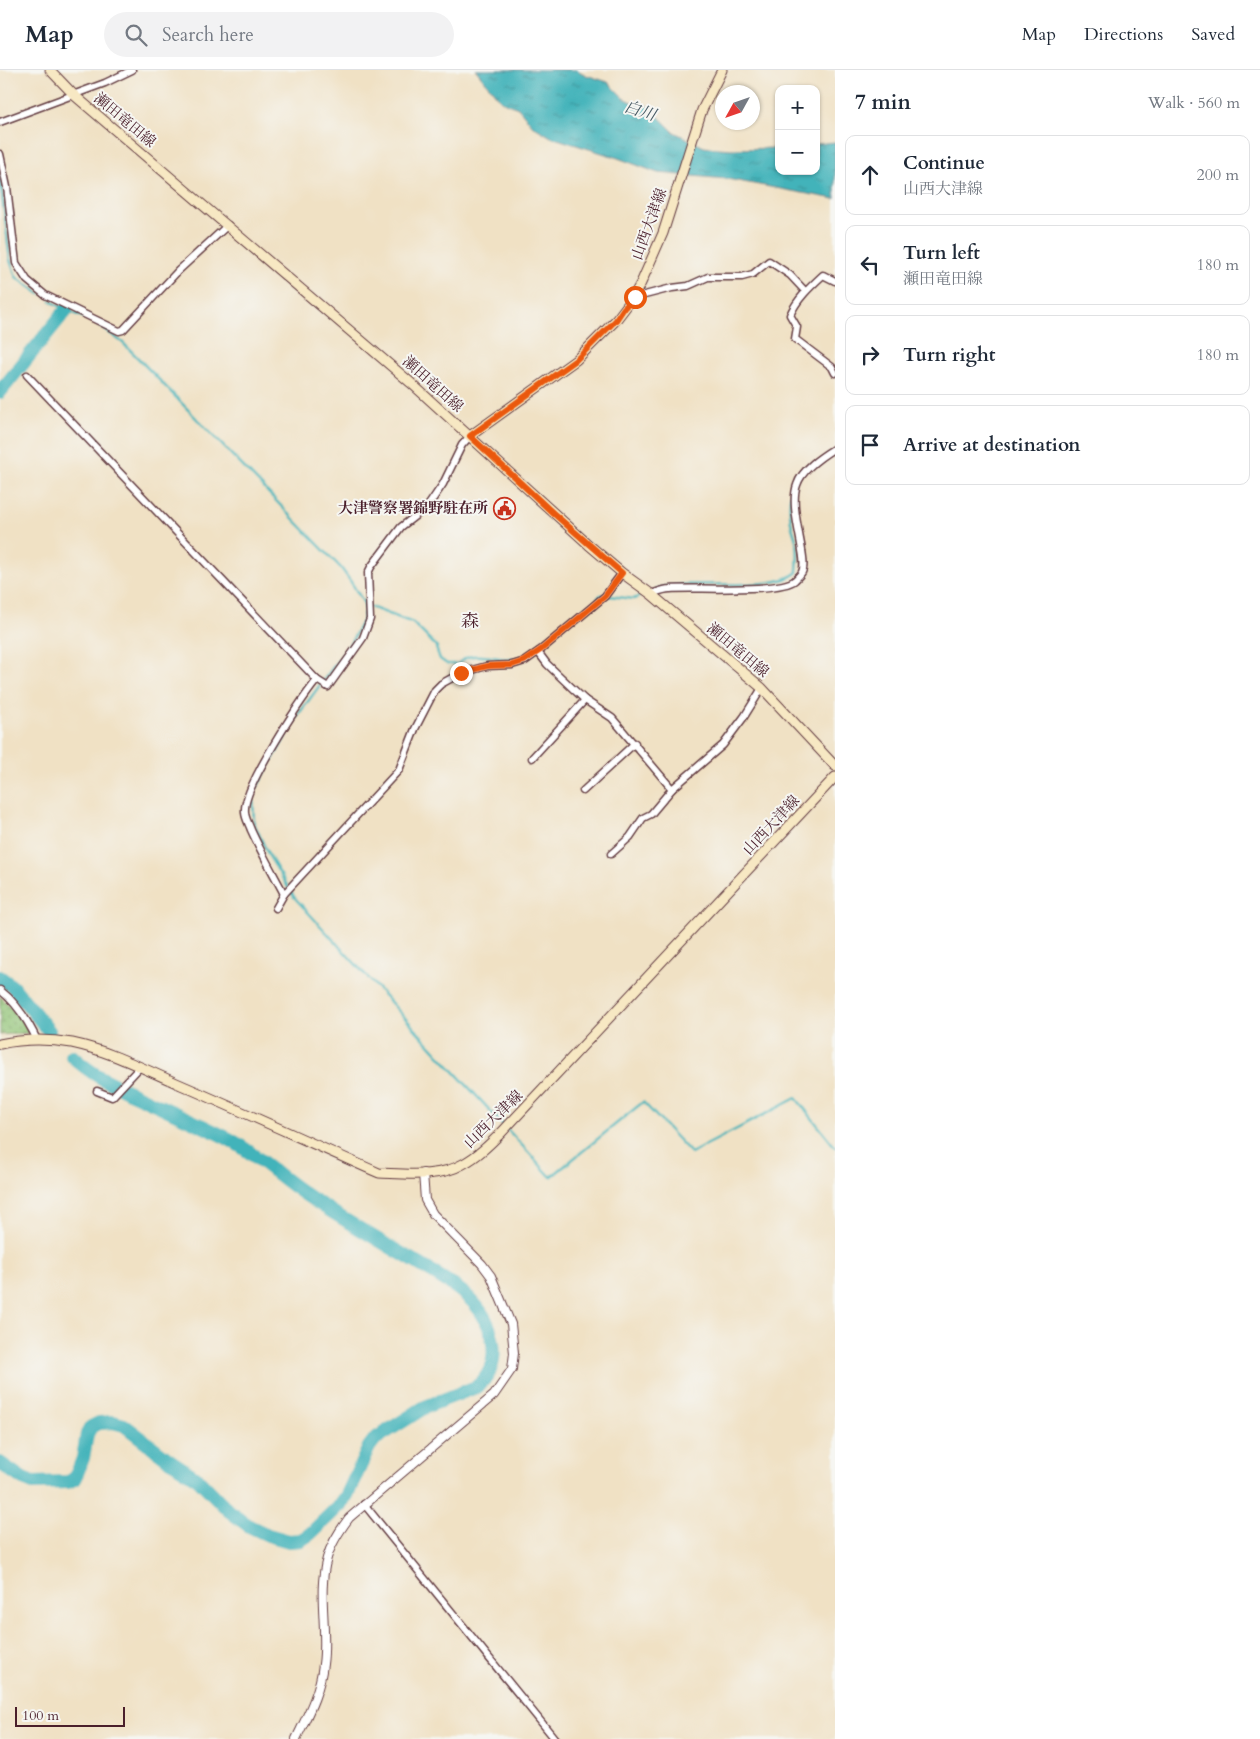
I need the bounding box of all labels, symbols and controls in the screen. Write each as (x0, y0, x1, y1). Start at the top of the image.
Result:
search box (104, 12, 454, 57)
text: Map (25, 18, 74, 51)
icon: search (122, 21, 150, 49)
text: Search here (162, 22, 254, 48)
text: Map (1022, 22, 1056, 47)
text: Directions (1084, 22, 1163, 47)
text: Saved (1191, 22, 1235, 47)
north arrow (715, 85, 760, 130)
map controls (775, 85, 820, 175)
button: + (775, 85, 820, 130)
street label: 瀬田竜田線 (90, 88, 160, 152)
text: 7 min (855, 88, 911, 117)
text: Walk · 560 m (1148, 92, 1240, 114)
water label: 白川 (621, 96, 661, 127)
button: − (775, 130, 820, 175)
text: Continue (903, 150, 985, 176)
icon: ahead (856, 161, 884, 189)
text: 200 m (1197, 164, 1239, 186)
text: 山西大津線 (903, 178, 983, 200)
street label: 山西大津線 (627, 185, 671, 263)
text: Turn left (903, 240, 980, 266)
icon: left (856, 251, 884, 279)
text: 180 m (1197, 254, 1239, 276)
text: 瀬田竜田線 (903, 268, 983, 290)
route start (624, 286, 647, 309)
icon: right (856, 341, 884, 369)
text: Turn right (903, 342, 995, 368)
text: 180 m (1197, 344, 1239, 366)
street label: 瀬田竜田線 (398, 351, 468, 417)
icon: arrive (856, 431, 884, 459)
text: Arrive at destination (903, 432, 1080, 458)
public building icon: 大津警察署錦野駐在所 (492, 496, 516, 520)
place label: 大津警察署錦野駐在所 (338, 498, 488, 518)
district label: 森 (461, 609, 479, 634)
street label: 瀬田竜田線 (703, 618, 773, 682)
route end (450, 662, 473, 685)
street label: 山西大津線 (738, 791, 804, 859)
street label: 山西大津線 (459, 1086, 527, 1152)
scale bar (15, 1704, 125, 1727)
text: 100 m (22, 1706, 59, 1725)

